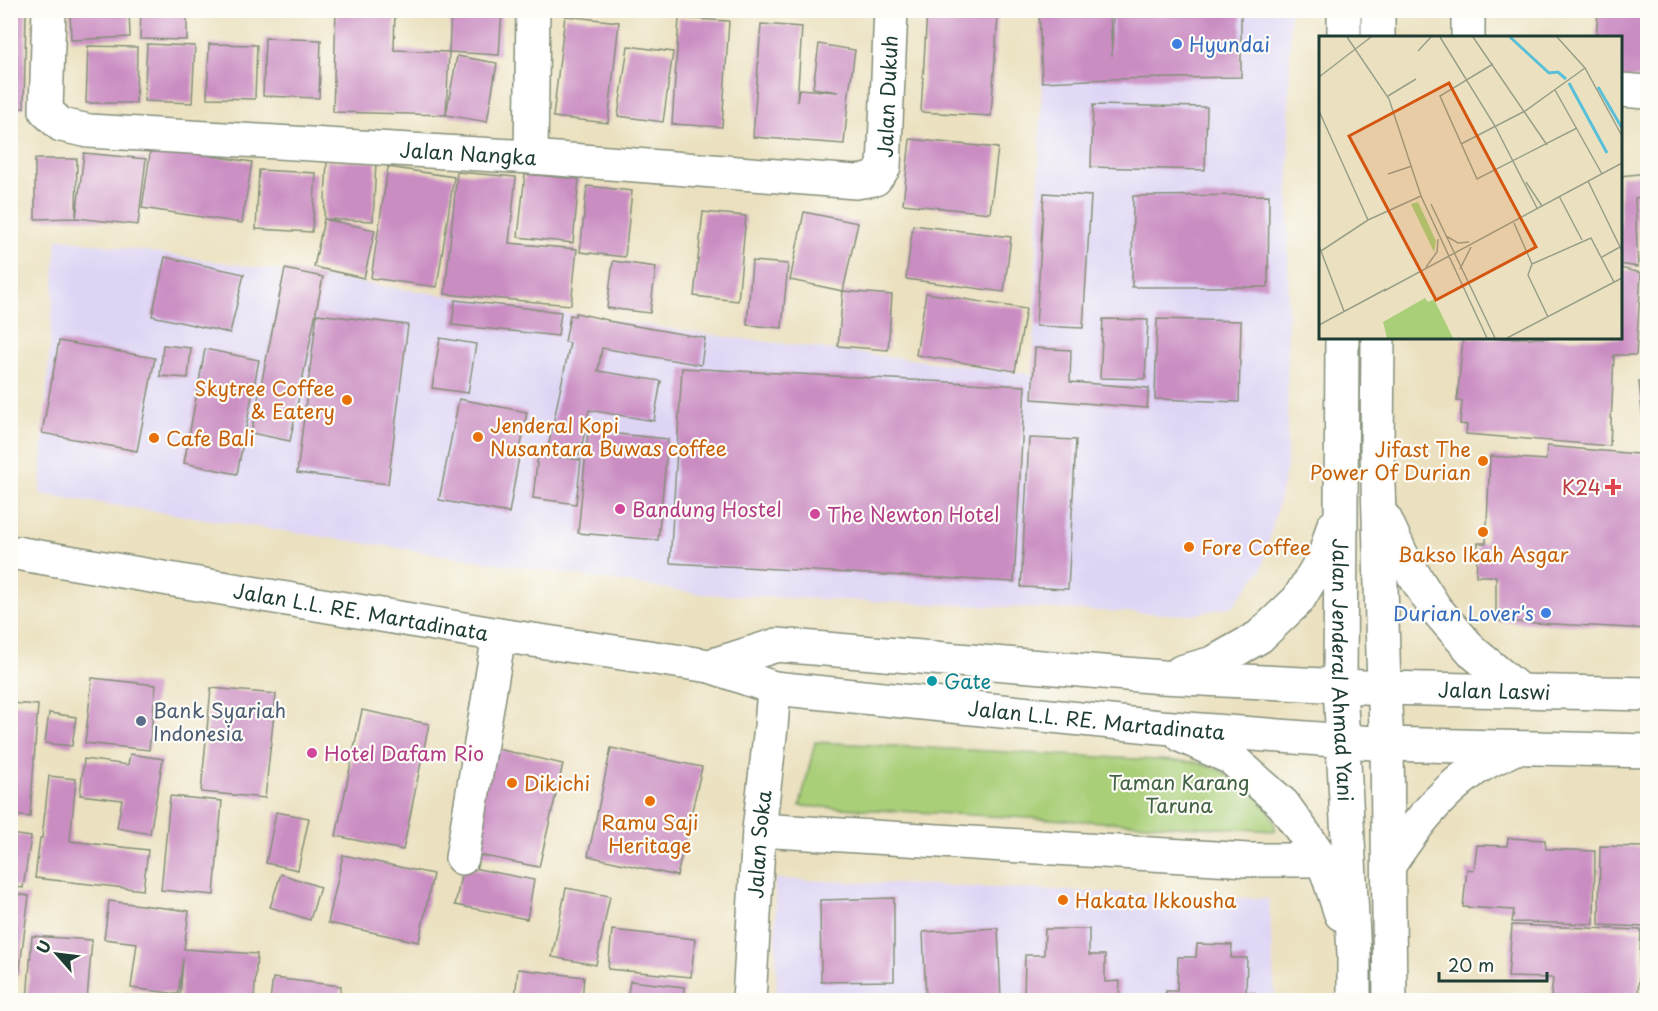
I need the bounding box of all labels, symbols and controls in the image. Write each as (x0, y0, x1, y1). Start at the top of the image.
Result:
place label: Hyundai (1189, 29, 1270, 59)
street label: Jalan Dukuh (869, 34, 905, 158)
inset map (1319, 36, 1622, 339)
marker: Hyundai (1170, 37, 1184, 51)
street label: Jalan Nangka (399, 134, 537, 172)
place label: Skytree Coffee & Eatery (195, 373, 335, 426)
marker: Skytree Coffee & Eatery (340, 393, 354, 407)
place label: Jenderal Kopi Nusantara Buwas coffee (490, 410, 727, 463)
place label: Cafe Bali (166, 423, 255, 453)
marker: Jenderal Kopi Nusantara Buwas coffee (471, 430, 485, 444)
marker: Cafe Bali (147, 431, 161, 445)
place label: Jifast The Power Of Durian (1310, 434, 1471, 487)
marker: Jifast The Power Of Durian (1476, 454, 1490, 468)
place label: K24 (1562, 472, 1601, 502)
marker: K24 (1606, 480, 1620, 494)
place label: Bandung Hostel (632, 494, 782, 524)
place label: The Newton Hotel (827, 499, 999, 529)
marker: Bandung Hostel (613, 502, 627, 516)
marker: The Newton Hotel (808, 507, 822, 521)
marker: Bakso Ikah Asgar (1476, 525, 1490, 539)
place label: Fore Coffee (1201, 532, 1311, 562)
street label: Jalan Jenderal Ahmad Yani (1325, 538, 1361, 802)
place label: Bakso Ikah Asgar (1397, 539, 1569, 569)
marker: Fore Coffee (1182, 540, 1196, 554)
street label: Jalan L.L. RE. Martadinata (231, 575, 491, 648)
place label: Durian Lover's (1393, 598, 1534, 628)
marker: Durian Lover's (1539, 606, 1553, 620)
place label: Gate (944, 666, 991, 696)
marker: Gate (925, 674, 939, 688)
street label: Jalan Laswi (1438, 674, 1551, 707)
street label: Jalan L.L. RE. Martadinata (966, 693, 1227, 747)
place label: Bank Syariah Indonesia (153, 695, 286, 748)
marker: Bank Syariah Indonesia (134, 714, 148, 728)
place label: Hotel Dafam Rio (324, 738, 484, 768)
marker: Hotel Dafam Rio (305, 746, 319, 760)
park label: Taman Karang Taruna (1108, 767, 1250, 820)
place label: Dikichi (524, 768, 590, 798)
marker: Dikichi (505, 776, 519, 790)
street label: Jalan Soka (740, 788, 779, 900)
marker: Ramu Saji Heritage (643, 794, 657, 808)
place label: Ramu Saji Heritage (601, 807, 699, 860)
place label: Hakata Ikkousha (1075, 885, 1237, 915)
marker: Hakata Ikkousha (1056, 893, 1070, 907)
north arrow (27, 924, 87, 984)
text: U (29, 935, 56, 958)
scale bar (1439, 945, 1547, 983)
text: 20 m (1448, 951, 1494, 978)

